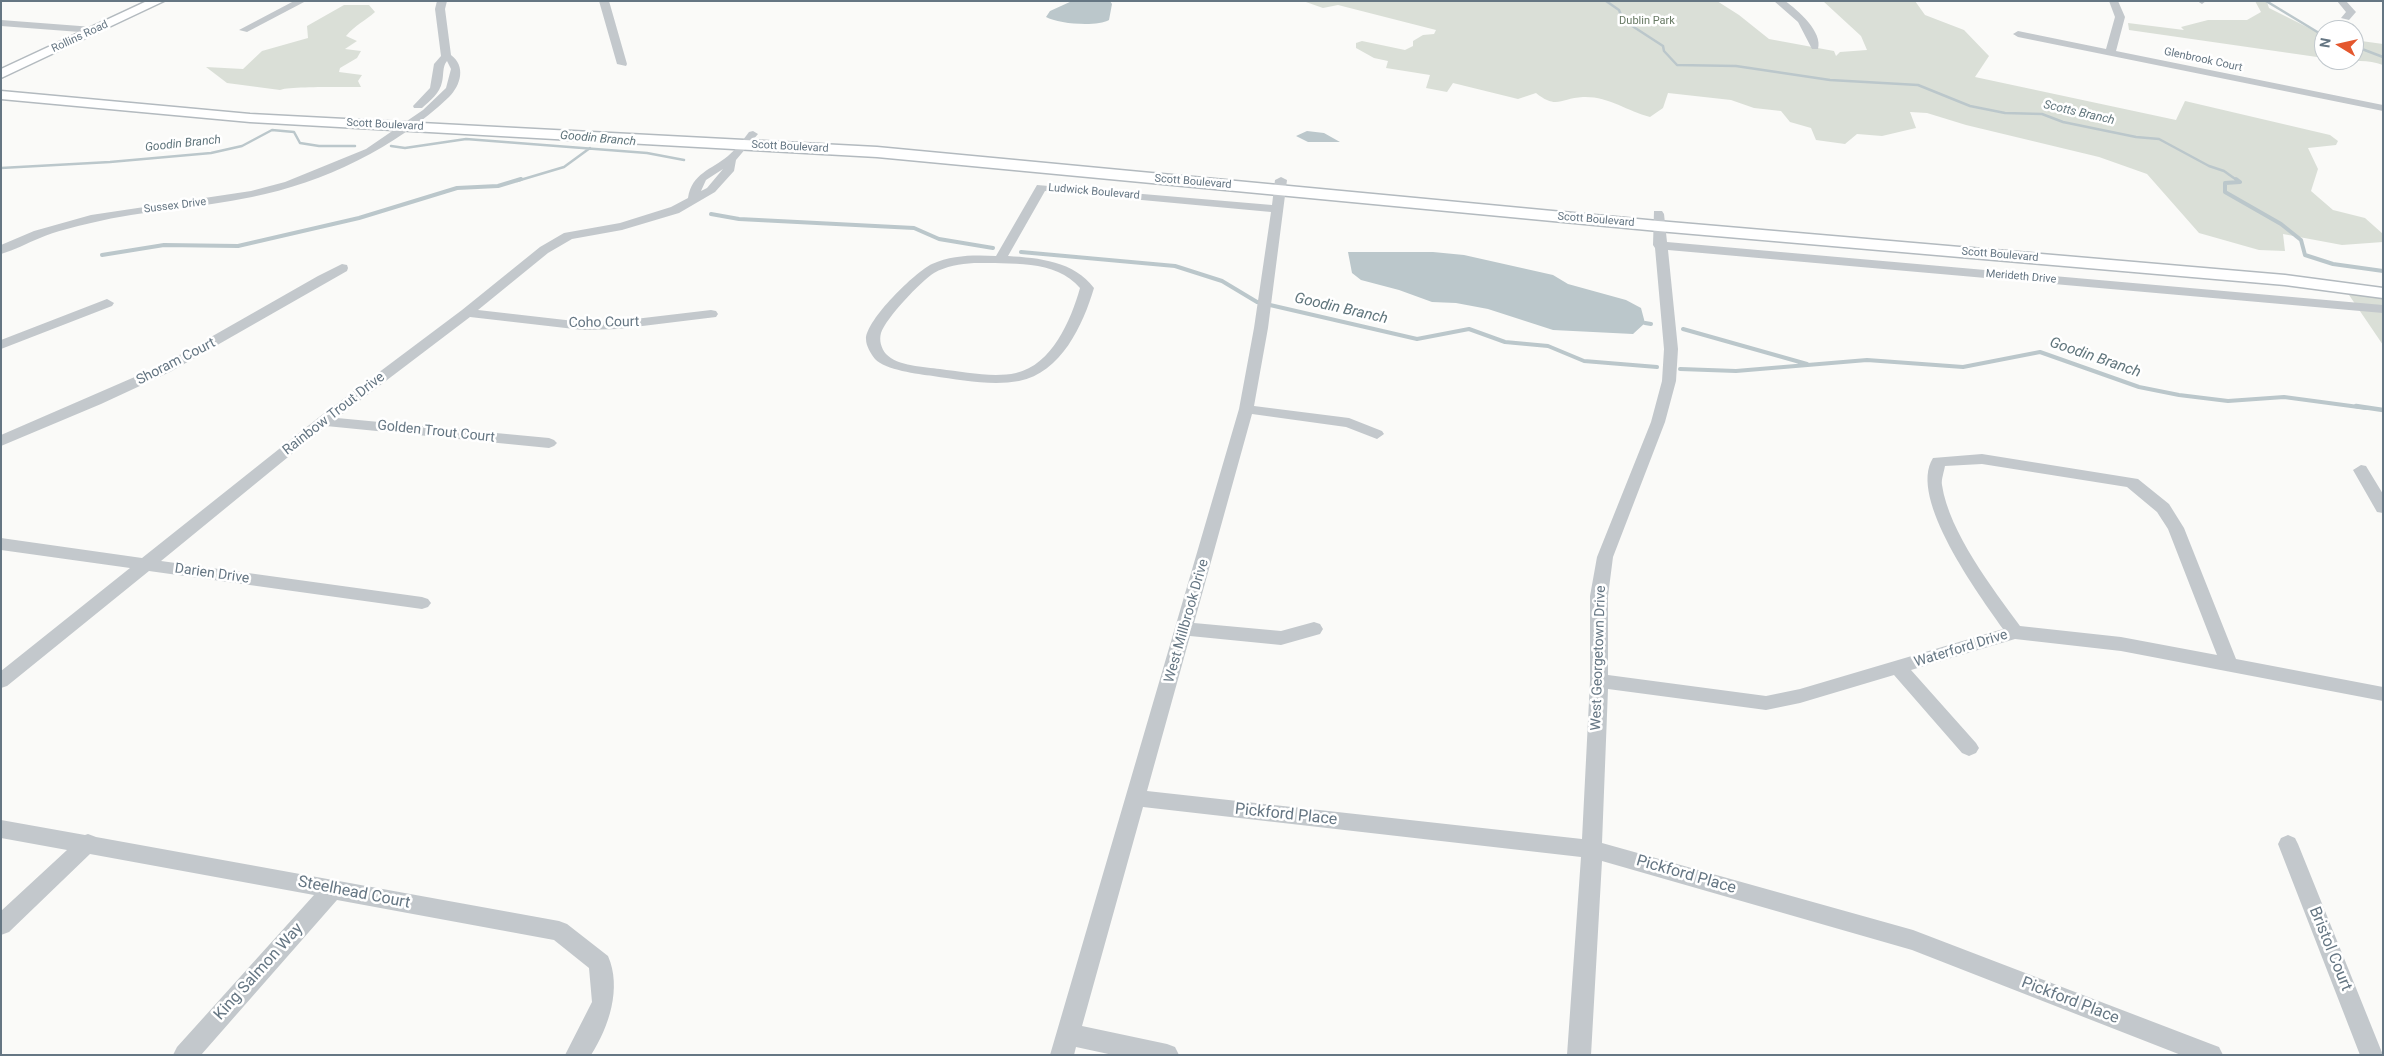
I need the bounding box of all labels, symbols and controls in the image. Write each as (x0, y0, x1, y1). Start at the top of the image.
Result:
park label: Dublin Park (1619, 14, 1675, 28)
street label: Rollins Road (50, 18, 110, 56)
north arrow (2314, 20, 2364, 70)
text: N (2316, 37, 2334, 49)
street label: Glenbrook Court (2163, 45, 2243, 75)
water label: Scotts Branch (2042, 98, 2116, 128)
street label: Scott Boulevard (346, 116, 424, 134)
water label: Goodin Branch (559, 129, 637, 149)
water label: Goodin Branch (144, 133, 222, 155)
street label: Scott Boulevard (751, 138, 829, 156)
street label: Scott Boulevard (1154, 172, 1232, 192)
street label: Ludwick Boulevard (1048, 181, 1140, 203)
street label: Sussex Drive (143, 196, 207, 216)
street label: Scott Boulevard (1557, 210, 1635, 230)
street label: Scott Boulevard (1961, 245, 2039, 265)
street label: Merideth Drive (1985, 267, 2057, 287)
water label: Goodin Branch (1293, 290, 1389, 328)
street label: Coho Court (568, 314, 640, 332)
water label: Goodin Branch (2047, 334, 2143, 382)
street label: Shoram Court (134, 335, 218, 389)
street label: Rainbow Trout Drive (280, 369, 388, 459)
street label: Golden Trout Court (376, 417, 496, 447)
street label: West Millbrook Drive (1161, 557, 1213, 685)
street label: Darien Drive (174, 560, 250, 588)
street label: West Georgetown Drive (1588, 585, 1610, 731)
street label: Waterford Drive (1912, 627, 2010, 671)
street label: Pickford Place (1234, 800, 1338, 830)
street label: Pickford Place (1634, 852, 1738, 898)
street label: Steelhead Court (296, 873, 412, 913)
street label: Bristol Court (2304, 904, 2356, 994)
street label: King Salmon Way (210, 920, 308, 1024)
street label: Pickford Place (2018, 974, 2122, 1028)

